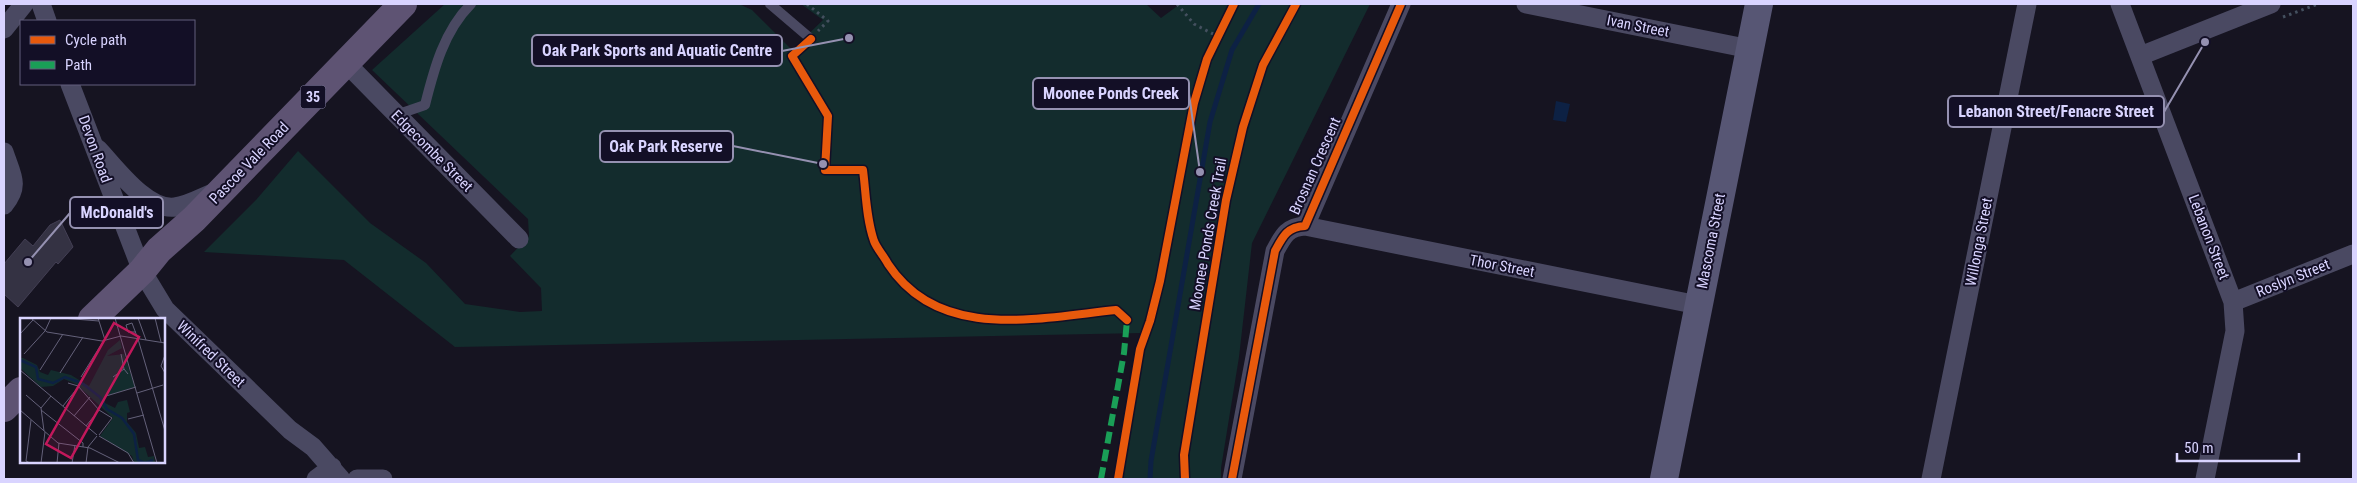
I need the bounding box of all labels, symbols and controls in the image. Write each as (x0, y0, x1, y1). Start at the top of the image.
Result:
street label: Ivan Street (1605, 11, 1671, 41)
legend (20, 20, 195, 85)
text: Cycle path (65, 31, 127, 49)
callout: Oak Park Sports and Aquatic Centre (532, 35, 782, 66)
text: Oak Park Sports and Aquatic Centre (542, 41, 772, 60)
text: Path (65, 56, 92, 74)
callout: Moonee Ponds Creek (1033, 78, 1189, 109)
text: Moonee Ponds Creek (1043, 84, 1179, 103)
road number: 35 (300, 85, 326, 108)
callout: Lebanon Street/Fenacre Street (1948, 96, 2164, 127)
text: Lebanon Street/Fenacre Street (1958, 102, 2154, 121)
street label: Edgecombe Street (387, 106, 477, 196)
street label: Devon Road (75, 113, 115, 185)
street label: Brosnan Crescent (1286, 115, 1344, 217)
street label: Pascoe Vale Road (206, 118, 292, 208)
callout: Oak Park Reserve (600, 131, 733, 162)
text: Oak Park Reserve (609, 137, 723, 156)
street label: Moonee Ponds Creek Trail (1186, 156, 1230, 312)
street label: Mascoma Street (1693, 192, 1729, 290)
street label: Lebanon Street (2185, 192, 2233, 282)
street label: Willonga Street (1962, 196, 1996, 288)
callout: McDonald's (70, 197, 163, 228)
text: McDonald's (81, 203, 154, 222)
street label: Thor Street (1468, 251, 1536, 281)
street label: Roslyn Street (2254, 255, 2332, 301)
street label: Winifred Street (173, 317, 249, 391)
inset map (20, 318, 165, 463)
scale bar (2177, 430, 2300, 462)
text: 50 m (2184, 439, 2214, 457)

